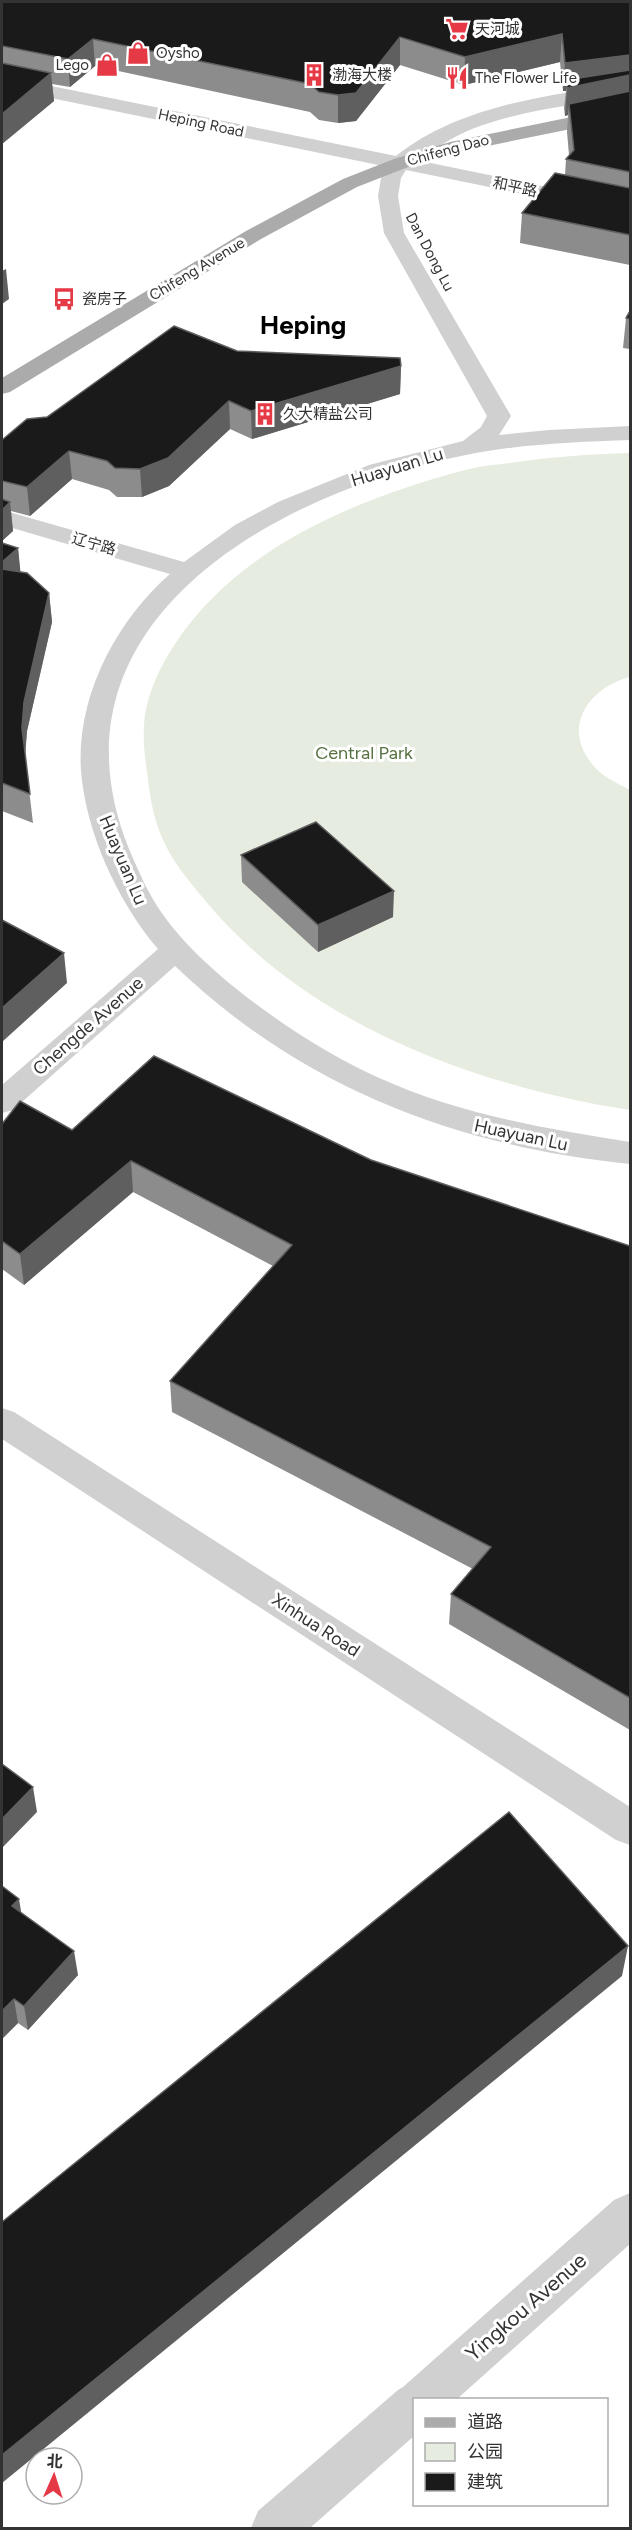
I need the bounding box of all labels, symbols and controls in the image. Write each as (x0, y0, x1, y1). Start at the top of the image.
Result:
supermarket icon: 天河城 (444, 16, 470, 42)
place label: 天河城 (475, 20, 520, 38)
shop icon: Oysho (125, 40, 151, 66)
place label: Oysho (156, 44, 200, 62)
shop icon: Lego (94, 52, 120, 78)
place label: Lego (56, 56, 89, 74)
building icon: 渤海大楼 (301, 62, 327, 88)
restaurant icon: The Flower Life (444, 65, 470, 91)
place label: 渤海大楼 (332, 66, 392, 84)
place label: The Flower Life (475, 69, 577, 87)
street label: Heping Road (156, 105, 246, 141)
street label: Chifeng Dao (405, 130, 491, 170)
street label: 和平路 (491, 174, 539, 200)
street label: Dan Dong Lu (402, 210, 458, 294)
street label: Chifeng Avenue (146, 233, 248, 305)
bus stop icon: 瓷房子 (51, 286, 77, 312)
place label: 瓷房子 (82, 290, 127, 308)
district label: Heping (260, 309, 346, 341)
building icon: 久大精盐公司 (252, 401, 278, 427)
place label: 久大精盐公司 (283, 405, 373, 423)
street label: Huayuan Lu (348, 443, 446, 491)
street label: 辽宁路 (70, 529, 118, 559)
park label: Central Park (315, 742, 413, 764)
street label: Huayuan Lu (94, 812, 152, 908)
street label: Chengde Avenue (28, 972, 148, 1080)
street label: Huayuan Lu (472, 1114, 570, 1156)
street label: Xinhua Road (268, 1588, 364, 1662)
street label: Yingkou Avenue (460, 2247, 591, 2366)
legend (413, 2398, 608, 2506)
text: 道路 (467, 2411, 503, 2433)
text: 公园 (467, 2441, 503, 2463)
north arrow (24, 2446, 84, 2506)
text: 北 (46, 2452, 63, 2471)
text: 建筑 (467, 2471, 503, 2493)

